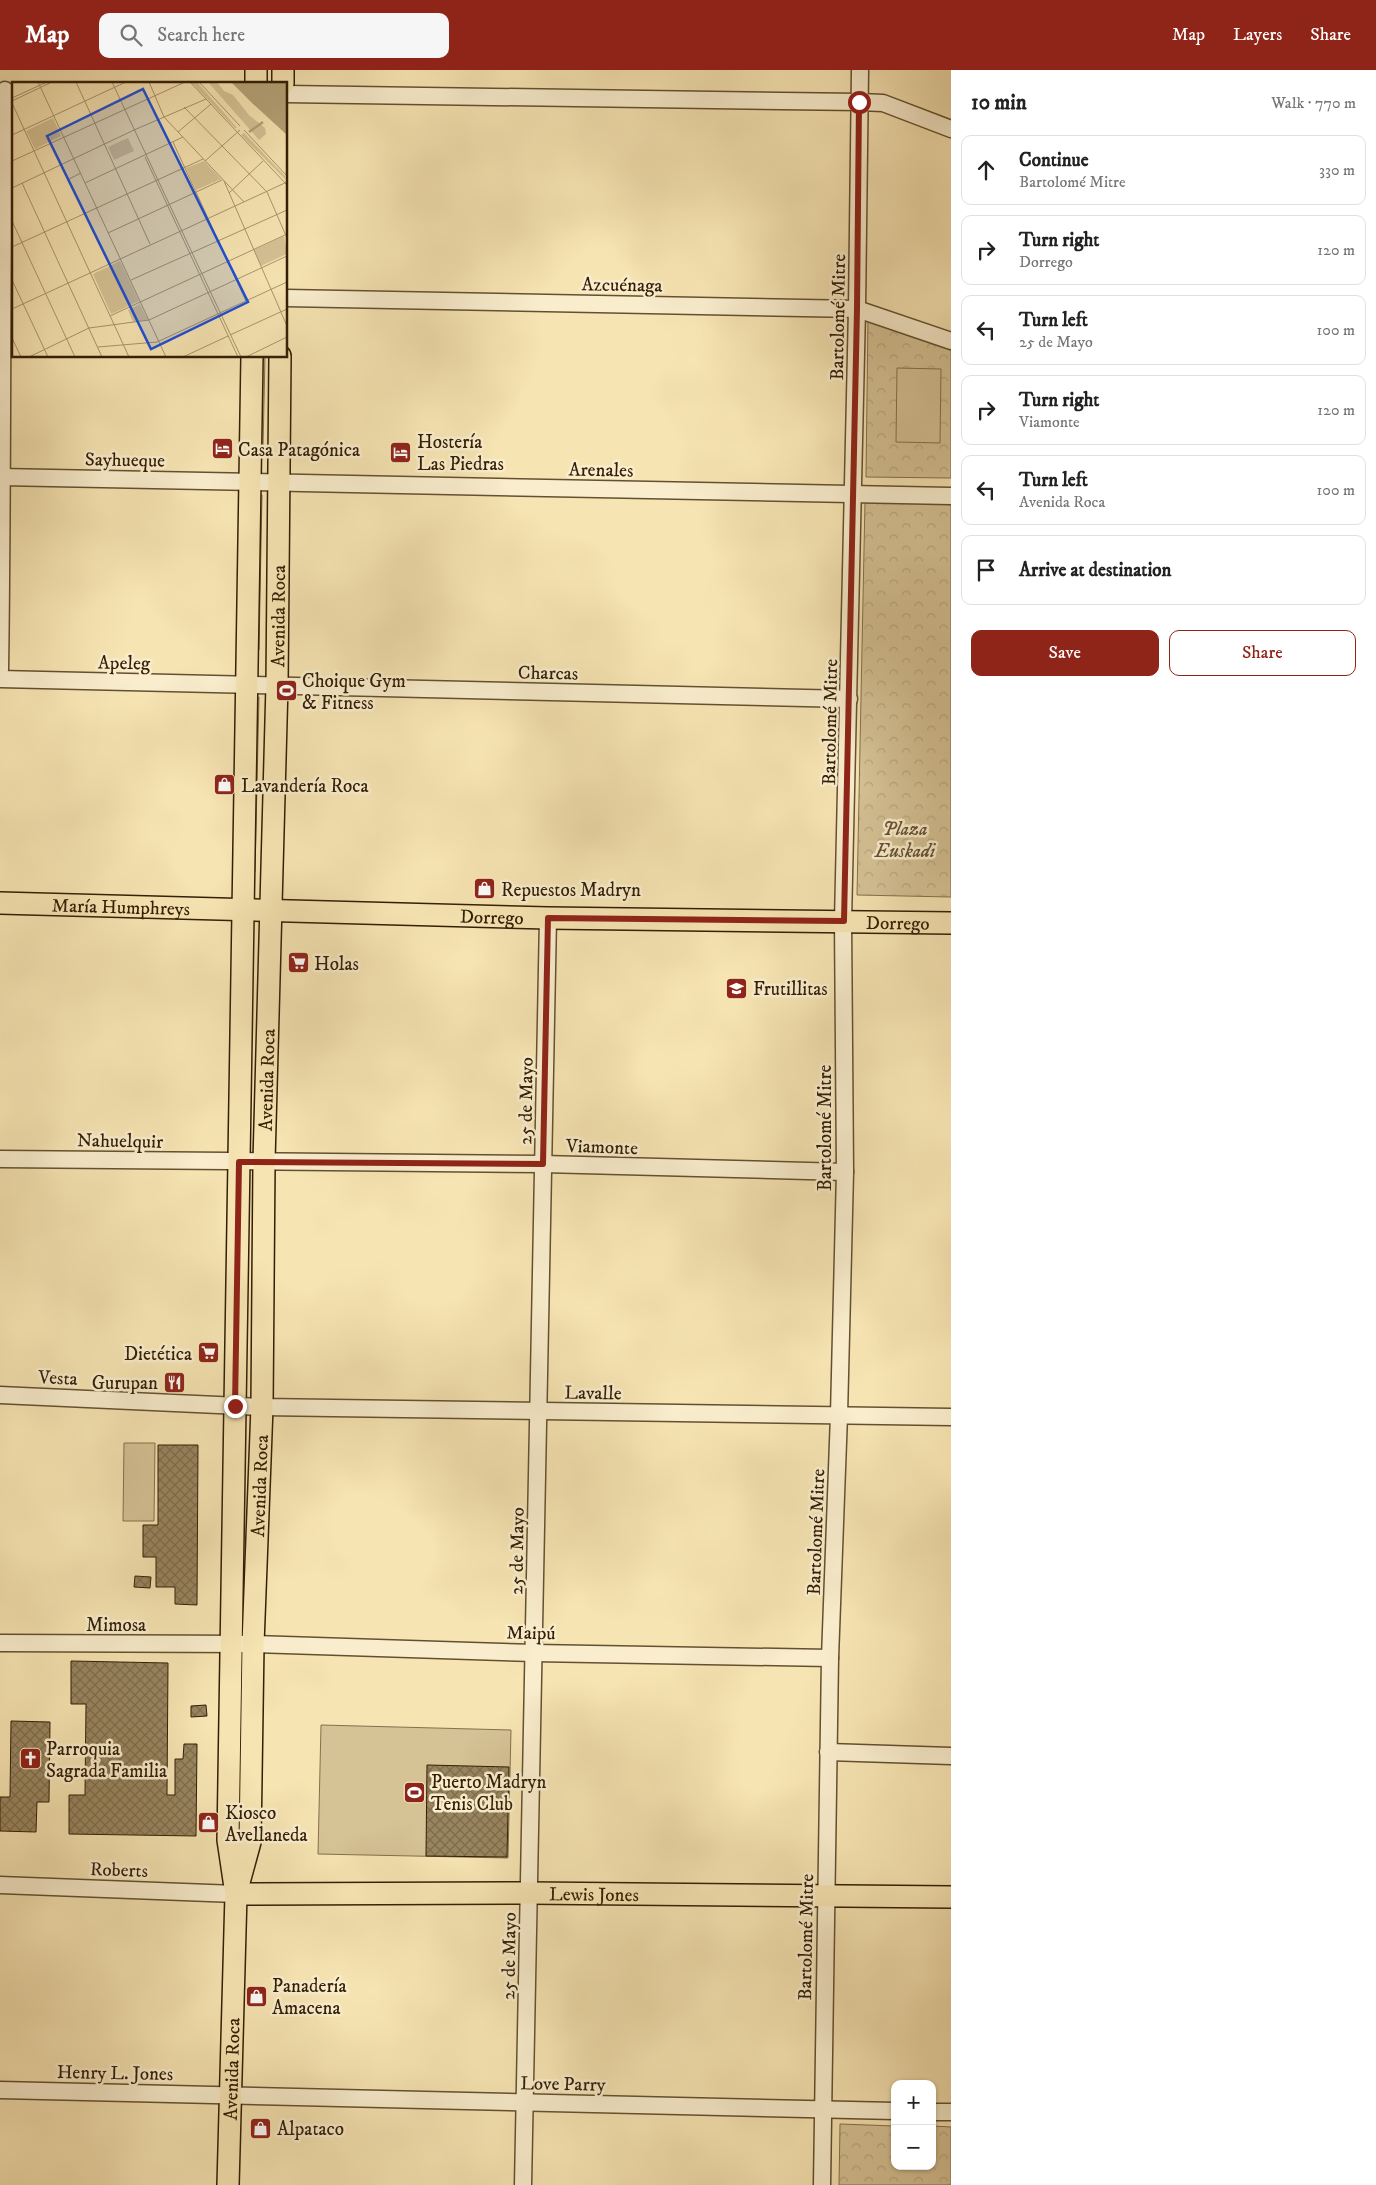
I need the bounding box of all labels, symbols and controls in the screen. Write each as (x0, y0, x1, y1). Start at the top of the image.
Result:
search box (99, 13, 449, 58)
text: Map (25, 20, 69, 50)
icon: search (117, 21, 145, 49)
text: Search here (157, 24, 245, 47)
text: Map (1172, 24, 1205, 46)
text: Layers (1233, 24, 1282, 46)
text: Share (1310, 24, 1351, 46)
inset map (12, 82, 288, 358)
text: 10 min (971, 90, 1027, 116)
route start (848, 91, 871, 114)
text: Walk · 770 m (1271, 93, 1356, 113)
text: Continue (1019, 149, 1089, 172)
icon: ahead (972, 156, 1000, 184)
text: 330 m (1319, 160, 1355, 180)
text: Bartolomé Mitre (1019, 172, 1126, 192)
text: Turn right (1019, 229, 1099, 252)
icon: right (972, 236, 1000, 264)
text: 120 m (1317, 240, 1355, 260)
text: Dorrego (1019, 252, 1073, 272)
street label: Bartolomé Mitre (826, 253, 851, 381)
street label: Azcuénaga (581, 273, 663, 298)
text: Turn left (1019, 309, 1088, 332)
icon: left (972, 316, 1000, 344)
text: 100 m (1317, 320, 1355, 340)
text: 25 de Mayo (1019, 332, 1093, 352)
text: Turn right (1019, 389, 1099, 412)
icon: right (972, 396, 1000, 424)
text: 120 m (1317, 400, 1355, 420)
text: Viamonte (1019, 412, 1080, 432)
place label: Hostería Las Piedras (417, 431, 504, 476)
hotel icon: Casa Patagónica (210, 437, 234, 461)
place label: Casa Patagónica (238, 439, 360, 462)
hotel icon: Hostería Las Piedras (389, 440, 413, 464)
street label: Sayhueque (85, 448, 165, 474)
street label: Arenales (568, 458, 634, 483)
text: Turn left (1019, 469, 1088, 492)
icon: left (972, 476, 1000, 504)
text: 100 m (1317, 480, 1355, 500)
text: Avenida Roca (1019, 492, 1105, 512)
icon: arrive (972, 556, 1000, 584)
text: Arrive at destination (1019, 559, 1171, 582)
street label: Avenida Roca (267, 565, 291, 667)
button: Save (971, 630, 1159, 676)
button: Share (1169, 630, 1356, 676)
street label: Apeleg (98, 652, 151, 675)
street label: Bartolomé Mitre (818, 658, 843, 786)
street label: Charcas (518, 661, 578, 686)
place label: Choique Gym & Fitness (302, 670, 406, 715)
sports icon: Choique Gym & Fitness (274, 679, 298, 703)
shop icon: Lavandería Roca (213, 773, 237, 797)
place label: Lavandería Roca (241, 775, 369, 798)
park label: Plaza Euskadi (874, 818, 936, 863)
shop icon: Repuestos Madryn (473, 877, 497, 901)
place label: Repuestos Madryn (501, 879, 641, 902)
street label: María Humphreys (51, 894, 190, 921)
street label: Dorrego (460, 906, 524, 930)
street label: Dorrego (866, 912, 930, 936)
supermarket icon: Holas (286, 951, 310, 975)
place label: Holas (314, 953, 359, 976)
school or university icon: Frutillitas (725, 976, 749, 1000)
place label: Frutillitas (753, 978, 828, 1001)
street label: Avenida Roca (255, 1028, 281, 1131)
street label: 25 de Mayo (514, 1057, 539, 1145)
street label: Bartolomé Mitre (814, 1065, 837, 1191)
street label: Nahuelquir (77, 1129, 163, 1155)
street label: Viamonte (565, 1135, 638, 1160)
supermarket icon: Dietética (196, 1341, 220, 1365)
place label: Dietética (124, 1343, 192, 1366)
street label: Vesta (37, 1366, 78, 1391)
restaurant icon: Gurupan (162, 1370, 186, 1394)
place label: Gurupan (92, 1372, 158, 1395)
street label: Lavalle (564, 1382, 622, 1406)
route end (224, 1395, 247, 1418)
street label: Avenida Roca (247, 1434, 274, 1537)
street label: Bartolomé Mitre (803, 1468, 830, 1596)
street label: 25 de Mayo (505, 1507, 530, 1595)
street label: Mimosa (86, 1614, 146, 1637)
street label: Maipú (506, 1622, 556, 1645)
place label: Parroquia Sagrada Familia (46, 1738, 167, 1783)
church icon: Parroquia Sagrada Familia (18, 1747, 42, 1771)
place label: Puerto Madryn Tenis Club (431, 1771, 547, 1816)
sports icon: Puerto Madryn Tenis Club (403, 1780, 427, 1804)
place label: Kiosco Avellaneda (225, 1802, 308, 1847)
shop icon: Kiosco Avellaneda (197, 1811, 221, 1835)
street label: Roberts (90, 1858, 148, 1883)
street label: Bartolomé Mitre (794, 1873, 819, 2001)
street label: Lewis Jones (549, 1883, 639, 1907)
street label: 25 de Mayo (497, 1912, 522, 2000)
place label: Panadería Amacena (272, 1975, 347, 2020)
shop icon: Panadería Amacena (244, 1984, 268, 2008)
street label: Avenida Roca (220, 2018, 246, 2121)
street label: Henry L. Jones (57, 2061, 173, 2086)
street label: Love Parry (520, 2072, 607, 2097)
map controls (891, 2080, 936, 2170)
button: + (891, 2080, 936, 2125)
shop icon: Alpataco (249, 2116, 273, 2140)
place label: Alpataco (277, 2118, 344, 2141)
button: − (891, 2125, 936, 2170)

